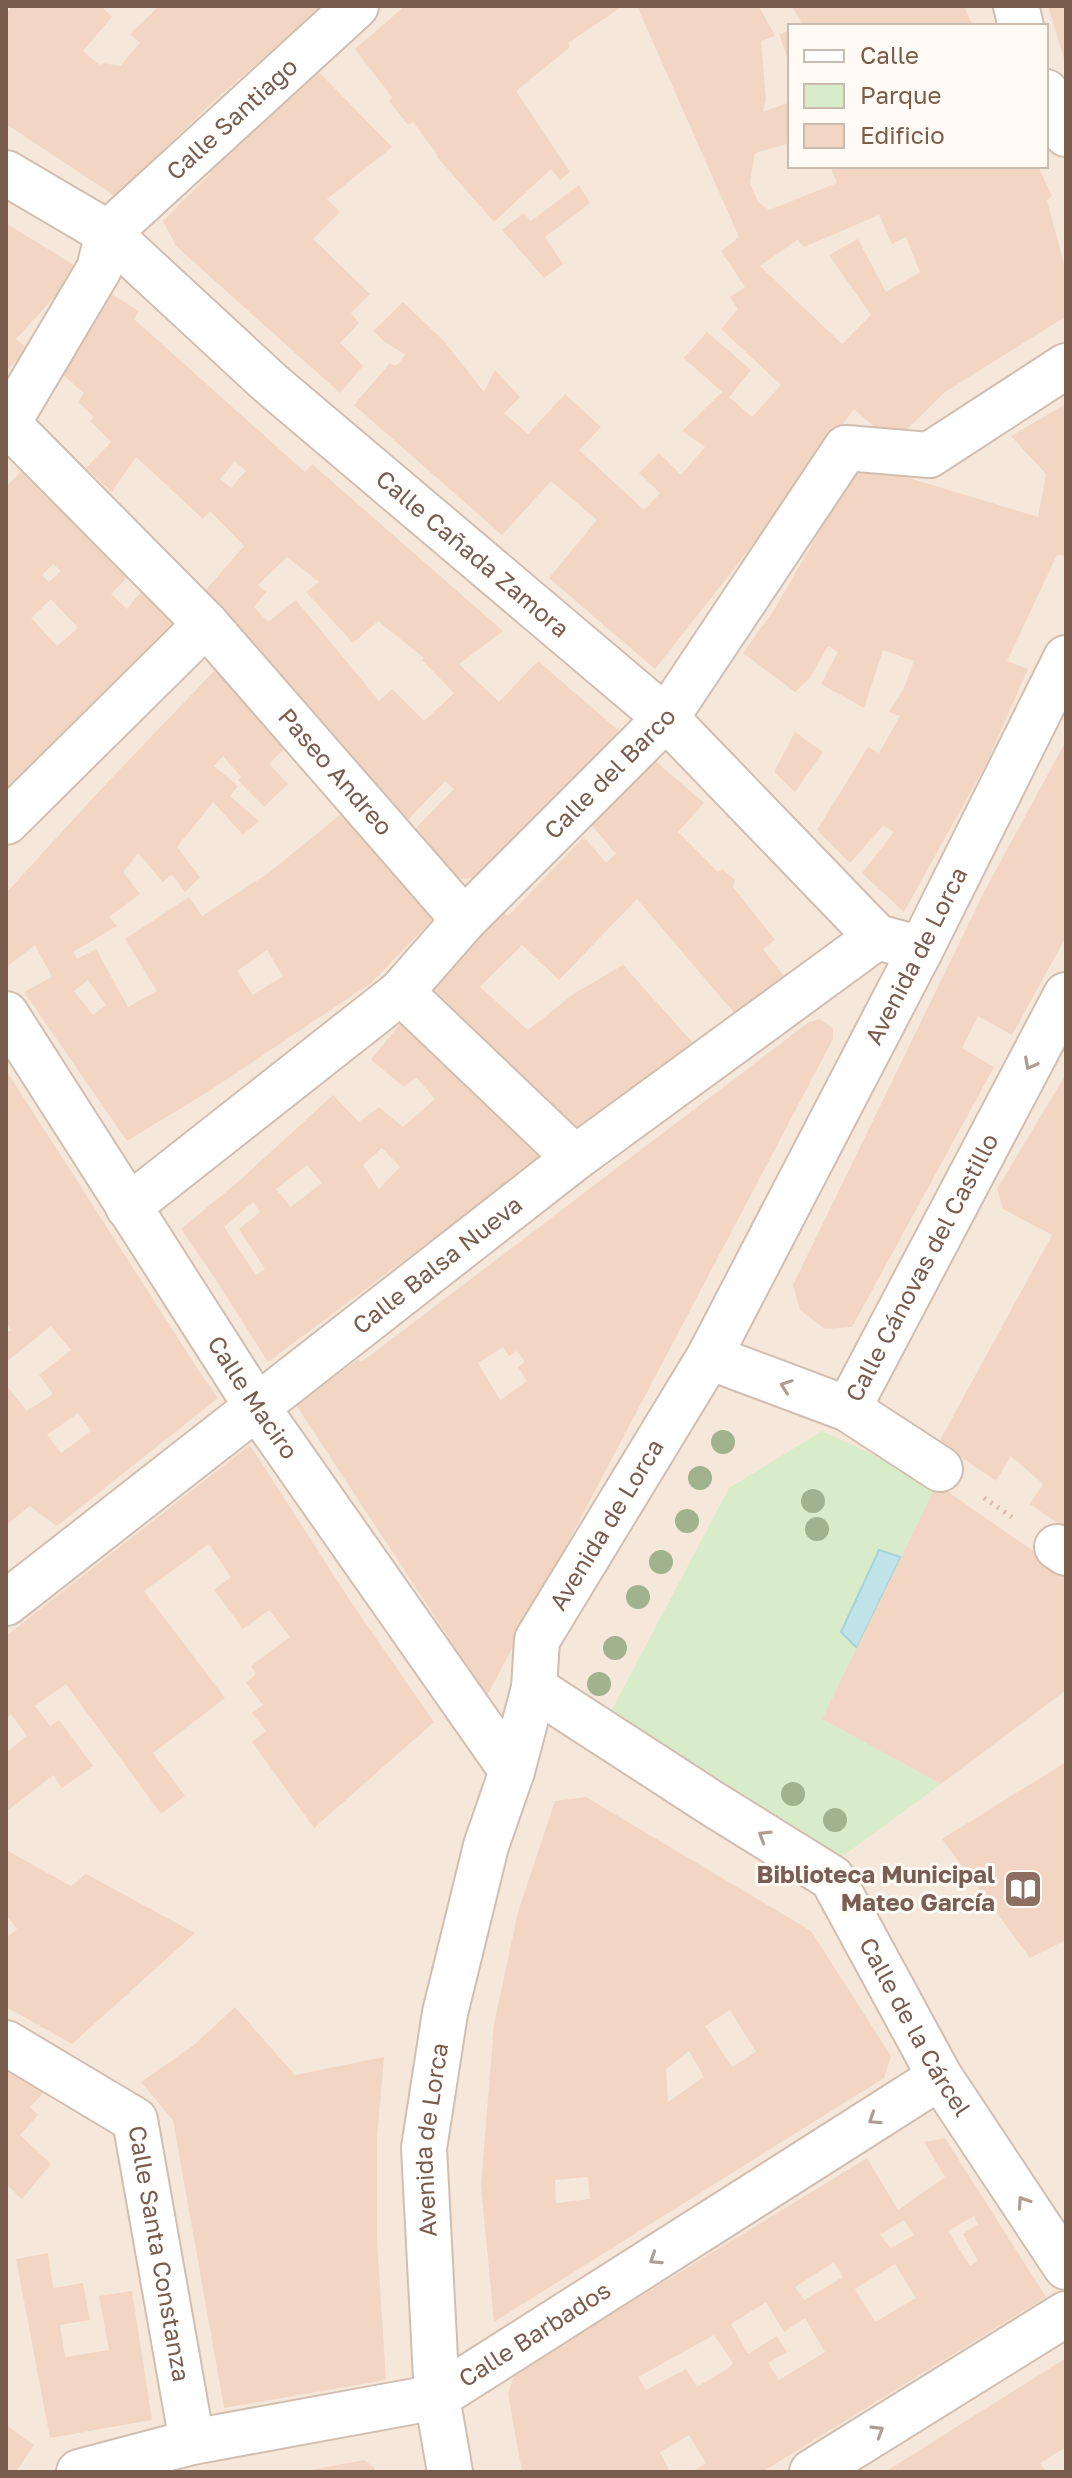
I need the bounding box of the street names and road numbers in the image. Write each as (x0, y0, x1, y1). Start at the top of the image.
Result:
street label: Calle Santiago (160, 51, 303, 185)
street label: Calle Cañada Zamora (371, 463, 576, 643)
street label: Paseo Andreo (273, 702, 400, 841)
street label: Calle del Barco (538, 702, 681, 844)
street label: Avenida de Lorca (858, 862, 972, 1049)
street label: Calle Cánovas del Castillo (839, 1128, 1004, 1406)
street label: Calle Balsa Nueva (346, 1189, 527, 1339)
street label: Calle Maciro (202, 1330, 305, 1464)
street label: Avenida de Lorca (543, 1433, 669, 1615)
street label: Calle de la Cárcel (854, 1932, 978, 2121)
street label: Avenida de Lorca (408, 2041, 453, 2238)
street label: Calle Santa Constanza (123, 2123, 197, 2384)
street label: Calle Barbados (453, 2274, 615, 2392)

